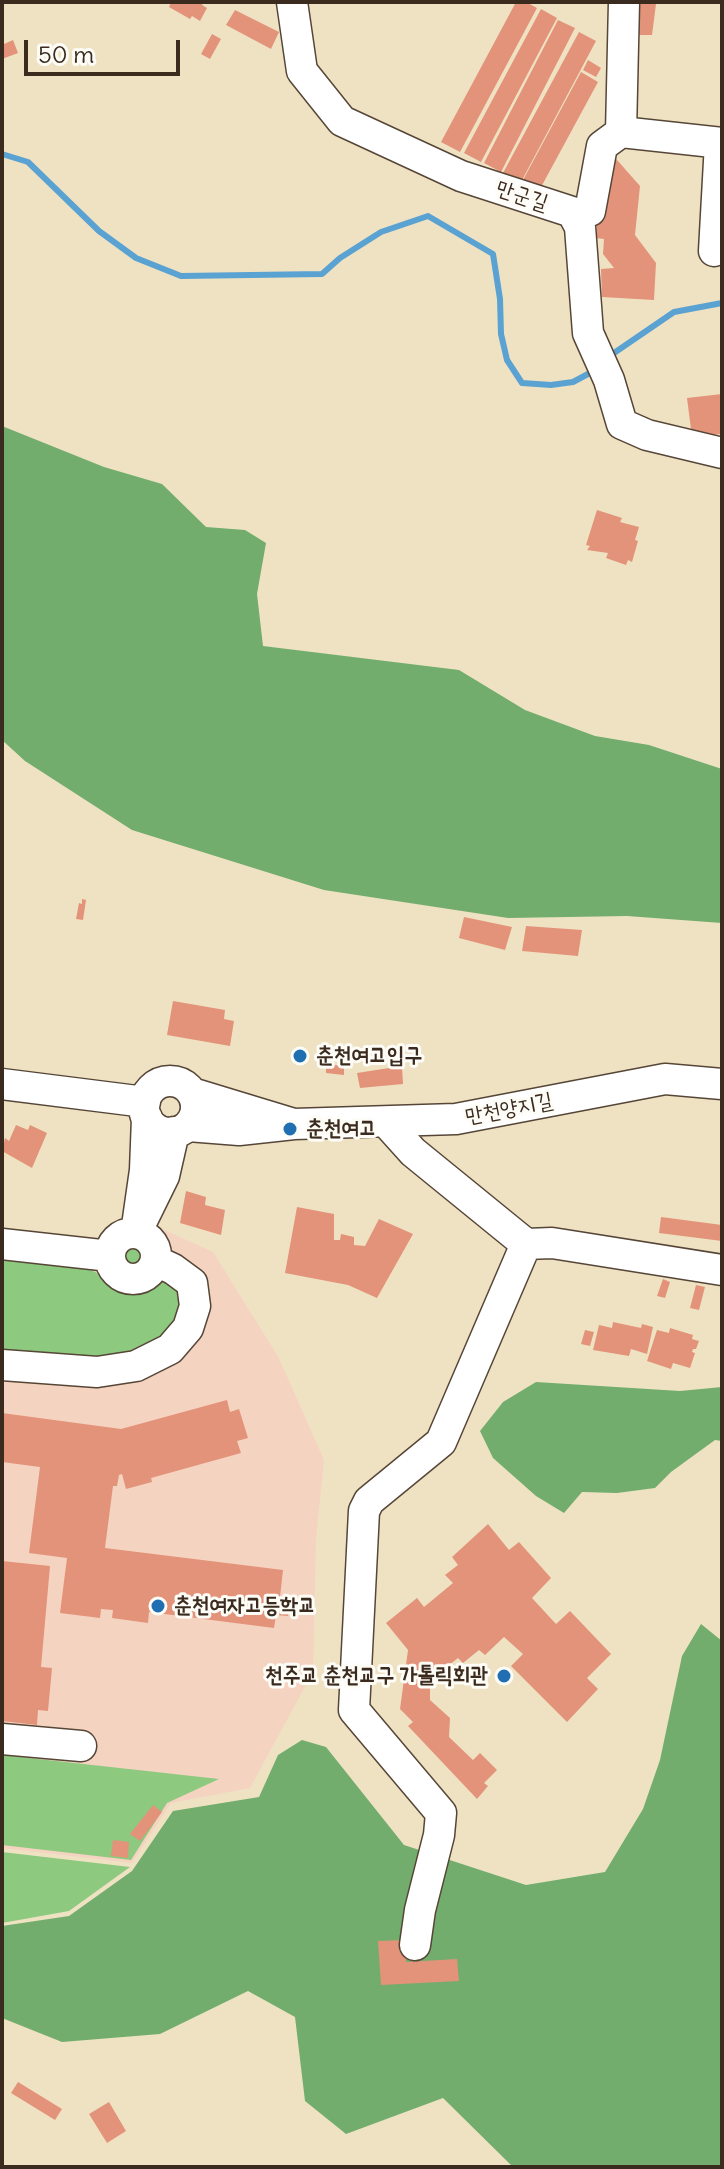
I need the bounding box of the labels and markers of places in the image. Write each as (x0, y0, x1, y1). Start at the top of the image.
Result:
place label: 춘천여고입구 (316, 1043, 422, 1069)
marker: 춘천여고입구 (291, 1047, 309, 1065)
place label: 춘천여고 (306, 1116, 377, 1142)
marker: 춘천여고 (281, 1120, 299, 1138)
place label: 춘천여자고등학교 (174, 1593, 316, 1619)
marker: 춘천여자고등학교 (149, 1597, 167, 1615)
place label: 천주교 춘천교구 가톨릭회관 (265, 1663, 488, 1689)
marker: 천주교 춘천교구 가톨릭회관 (495, 1667, 513, 1685)

